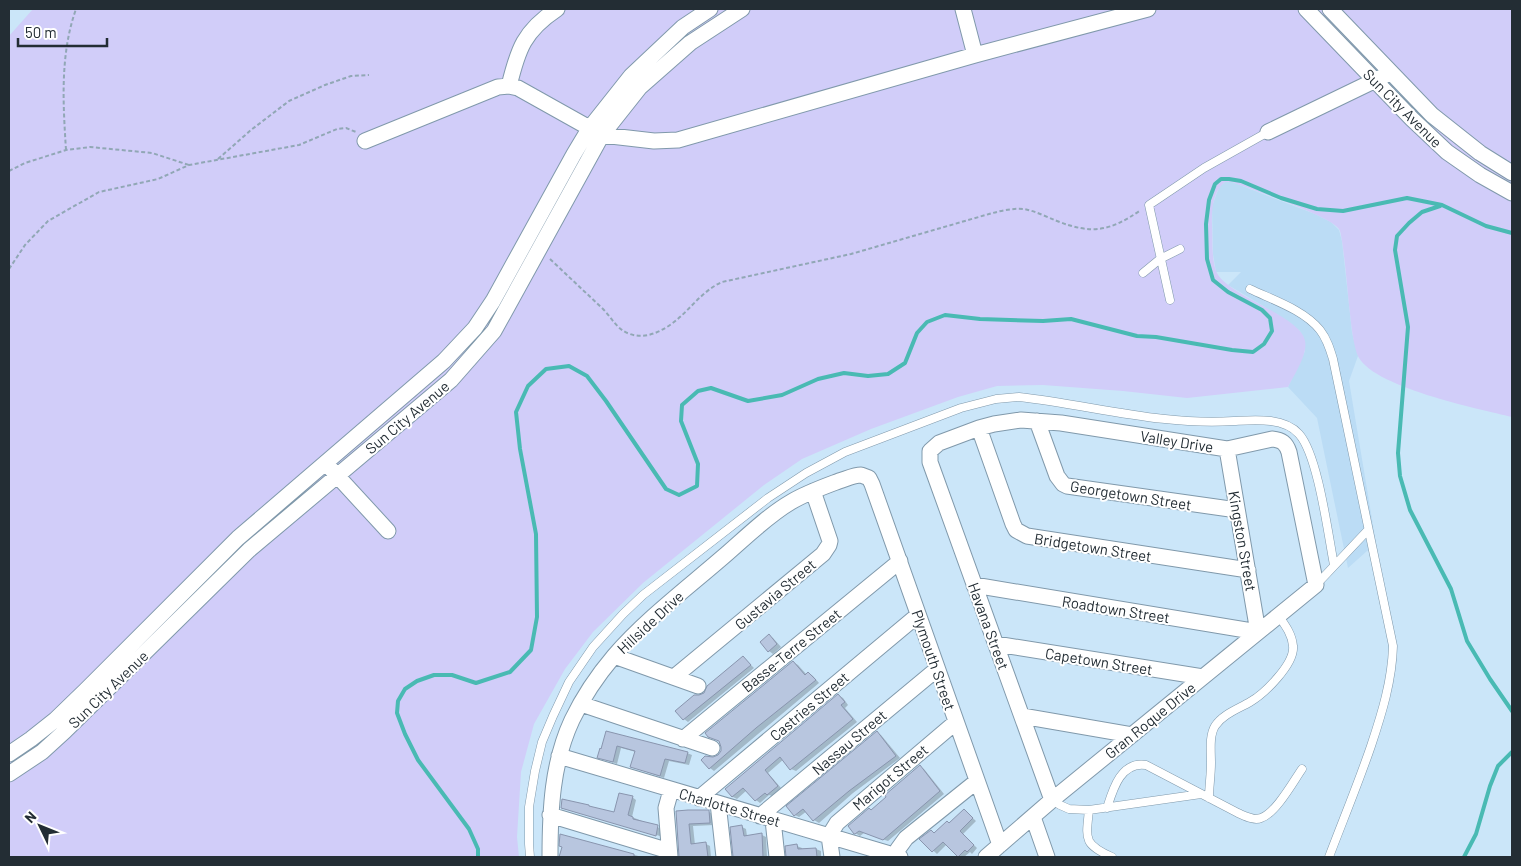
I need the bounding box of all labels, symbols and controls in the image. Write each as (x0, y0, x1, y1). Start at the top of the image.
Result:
scale bar (18, 15, 106, 47)
text: 50 m (25, 23, 57, 41)
street label: Sun City Avenue (1360, 65, 1446, 151)
street label: Sun City Avenue (361, 377, 453, 457)
street label: Valley Drive (1139, 426, 1215, 456)
street label: Georgetown Street (1069, 477, 1193, 513)
street label: Kingston Street (1225, 489, 1261, 593)
street label: Bridgetown Street (1033, 529, 1153, 565)
street label: Gustavia Street (731, 555, 819, 633)
street label: Havana Street (965, 580, 1013, 672)
street label: Hillside Drive (613, 587, 687, 657)
street label: Roadtown Street (1061, 592, 1171, 626)
street label: Basse-Terre Street (738, 604, 844, 696)
street label: Plymouth Street (908, 607, 960, 713)
street label: Capetown Street (1044, 644, 1154, 678)
street label: Sun City Avenue (64, 646, 152, 732)
street label: Castries Street (766, 668, 852, 744)
street label: Gran Roque Drive (1101, 678, 1199, 762)
street label: Nassau Street (808, 706, 890, 778)
street label: Marigot Street (849, 740, 931, 814)
street label: Charlotte Street (677, 784, 783, 830)
north arrow (15, 801, 65, 851)
text: N (21, 808, 40, 826)

